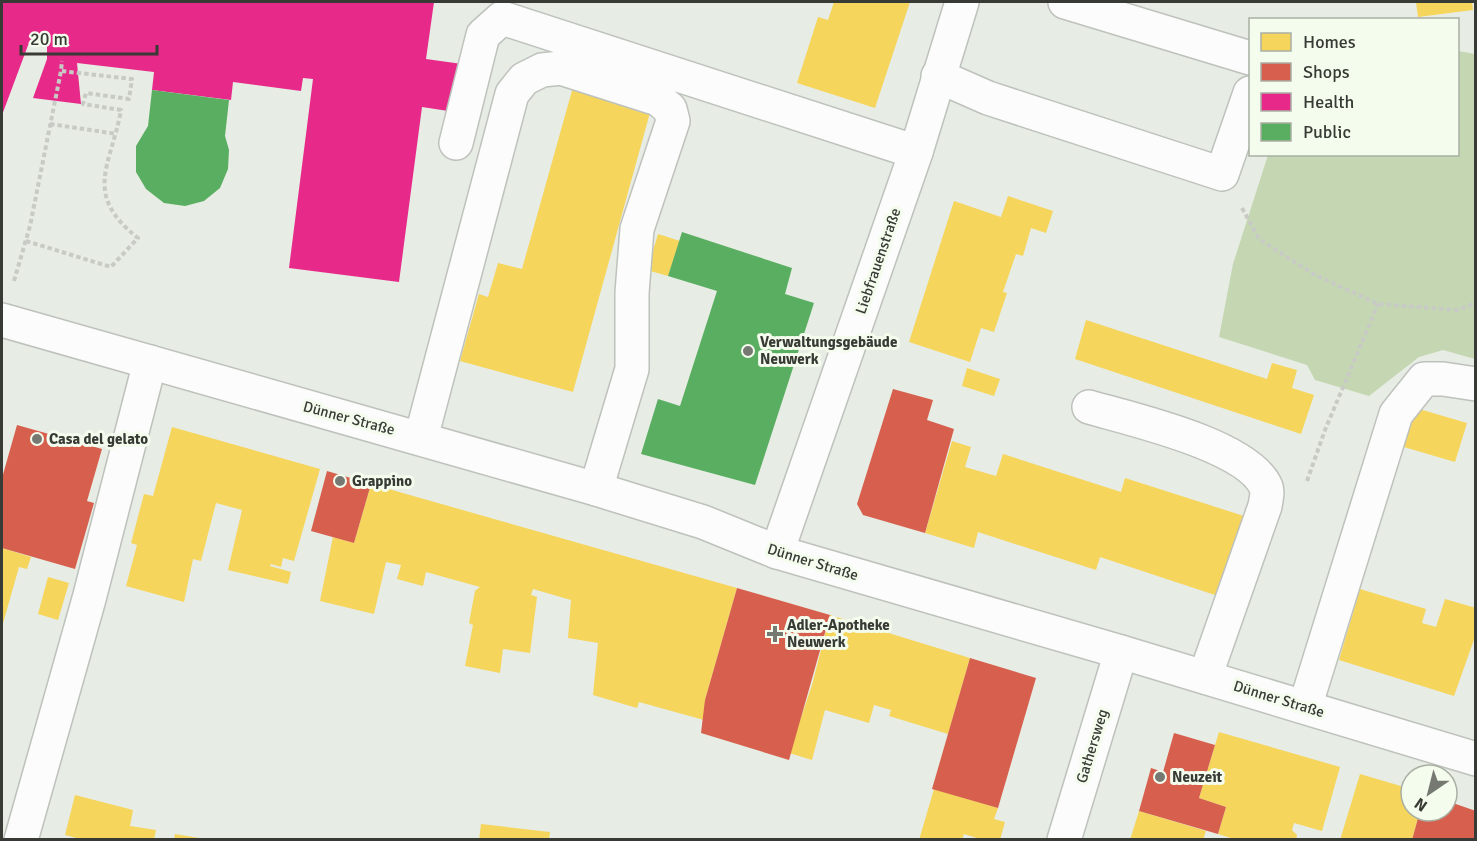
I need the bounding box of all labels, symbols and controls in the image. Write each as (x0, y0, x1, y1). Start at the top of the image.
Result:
scale bar (21, 18, 158, 56)
legend (1249, 18, 1459, 156)
text: 20 m (30, 28, 68, 50)
text: Homes (1303, 31, 1356, 53)
text: Shops (1303, 61, 1350, 83)
text: Health (1303, 91, 1354, 113)
text: Public (1303, 121, 1351, 143)
street label: Liebfrauenstraße (851, 206, 905, 316)
place label: Verwaltungsgebäude Neuwerk (760, 333, 897, 368)
marker: Verwaltungsgebäude Neuwerk (741, 344, 755, 358)
street label: Dünner Straße (301, 397, 397, 439)
place label: Casa del gelato (49, 430, 148, 448)
marker: Casa del gelato (30, 432, 44, 446)
place label: Grappino (352, 472, 412, 490)
marker: Grappino (333, 474, 347, 488)
street label: Dünner Straße (765, 540, 861, 584)
place label: Adler-Apotheke Neuwerk (787, 616, 890, 651)
marker: Adler-Apotheke Neuwerk (768, 627, 782, 641)
street label: Dünner Straße (1231, 677, 1327, 721)
street label: Gathersweg (1072, 707, 1112, 785)
north arrow (1399, 763, 1459, 823)
place label: Neuzeit (1172, 768, 1223, 786)
marker: Neuzeit (1153, 770, 1167, 784)
text: N (1411, 793, 1431, 816)

